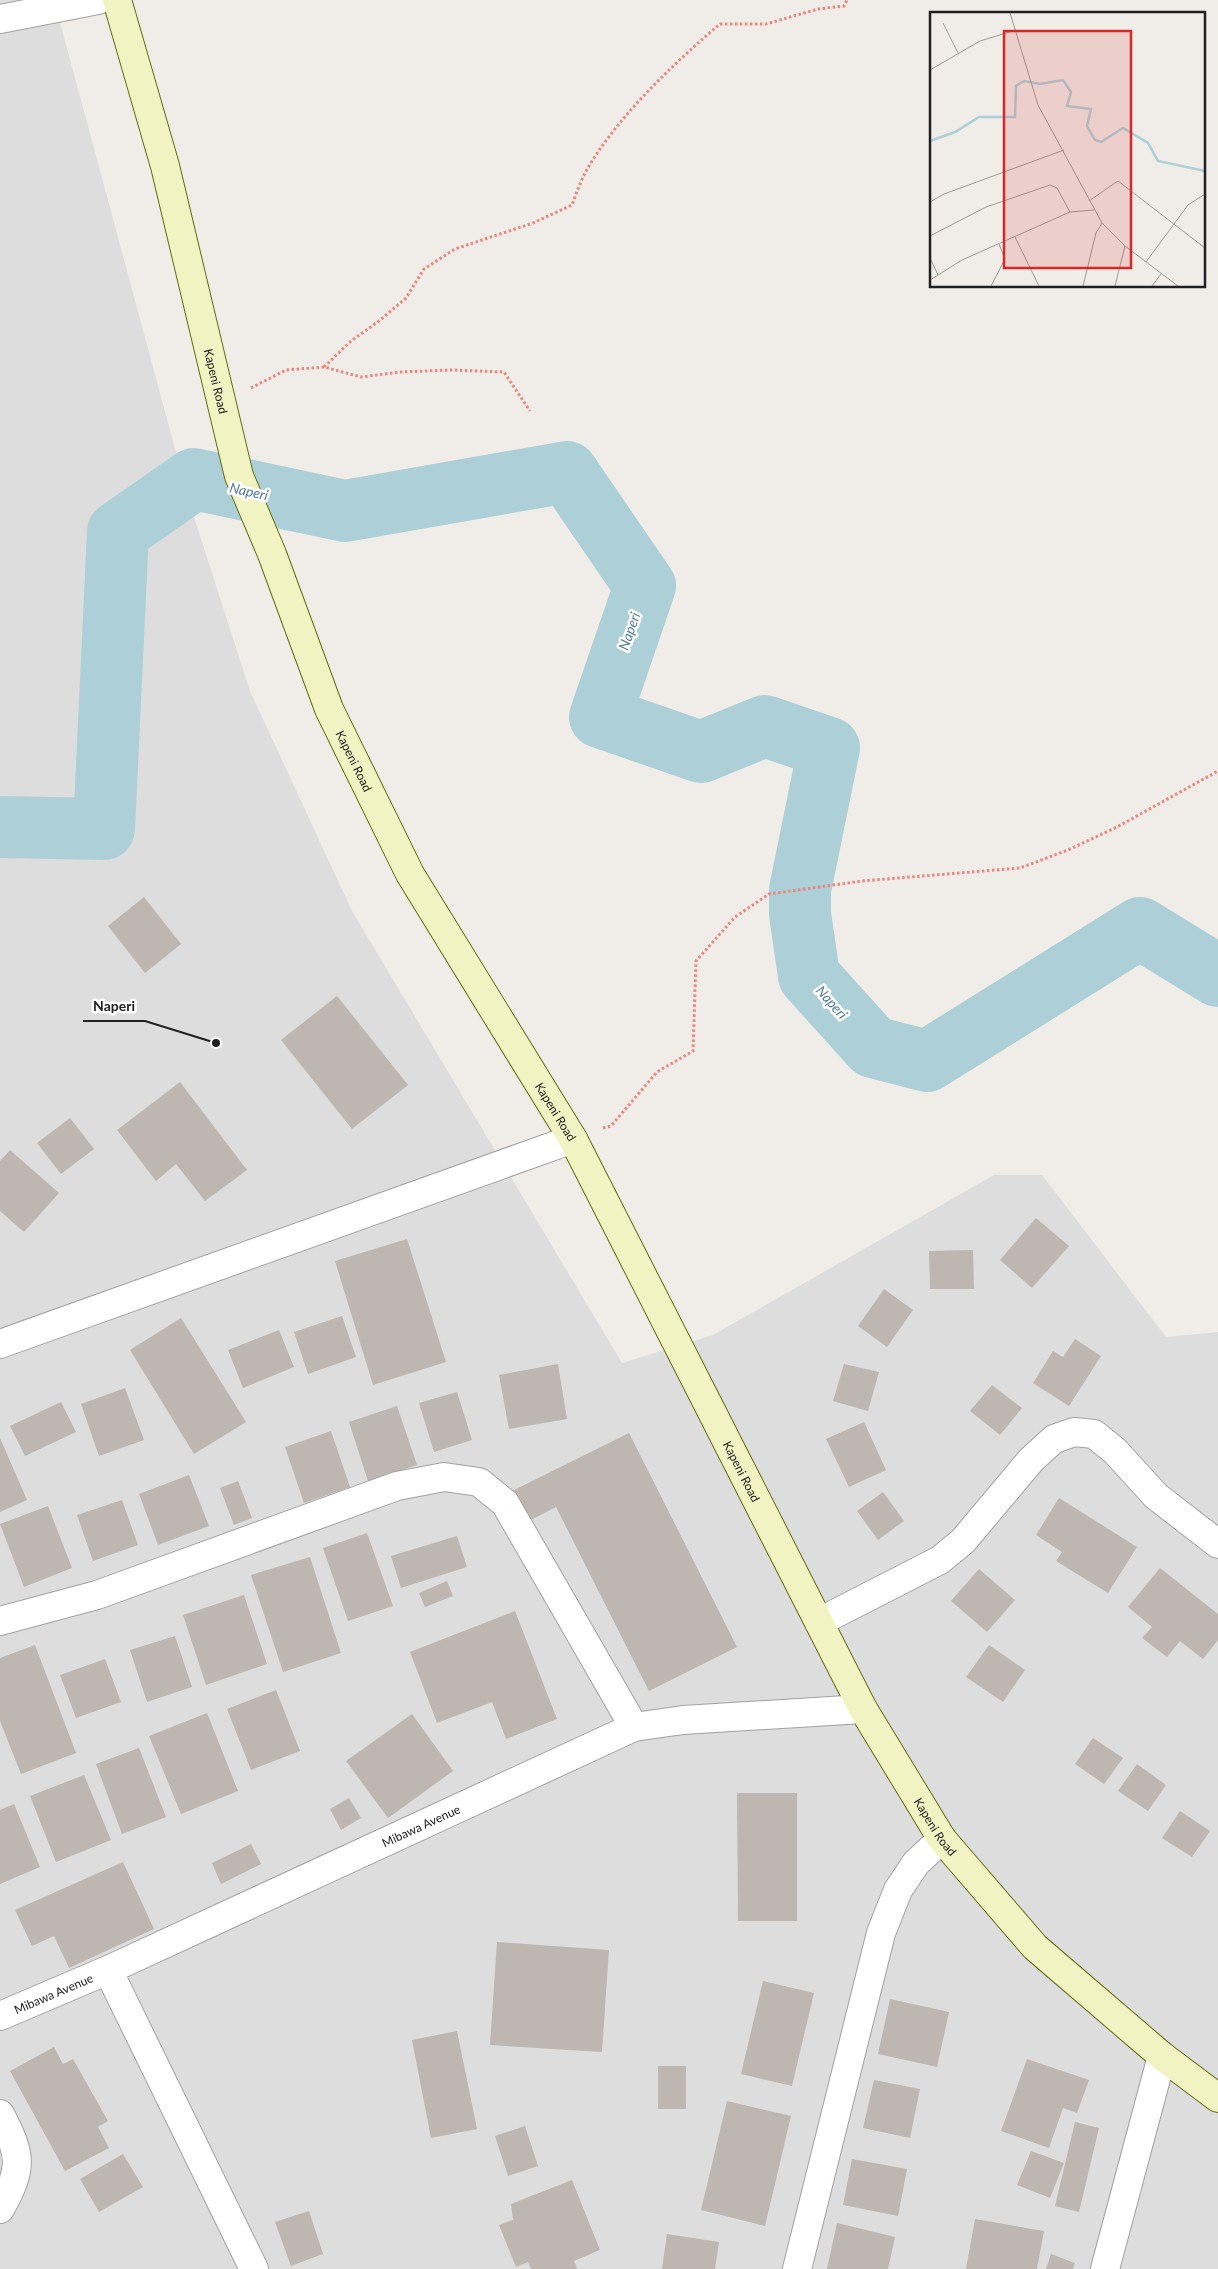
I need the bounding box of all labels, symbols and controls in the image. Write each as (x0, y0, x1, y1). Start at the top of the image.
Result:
inset map (930, 12, 1206, 288)
street label: Kapeni Road (201, 347, 231, 415)
water label: Naperi (228, 479, 271, 504)
water label: Naperi (615, 609, 644, 652)
street label: Kapeni Road (333, 728, 376, 794)
water label: Naperi (813, 982, 852, 1023)
callout: Naperi (83, 992, 145, 1021)
text: Naperi (93, 997, 135, 1014)
street label: Kapeni Road (532, 1079, 580, 1144)
street label: Kapeni Road (720, 1438, 764, 1504)
street label: Kapeni Road (911, 1795, 960, 1858)
street label: Mibawa Avenue (379, 1801, 462, 1850)
street label: Mibawa Avenue (12, 1970, 95, 2017)

